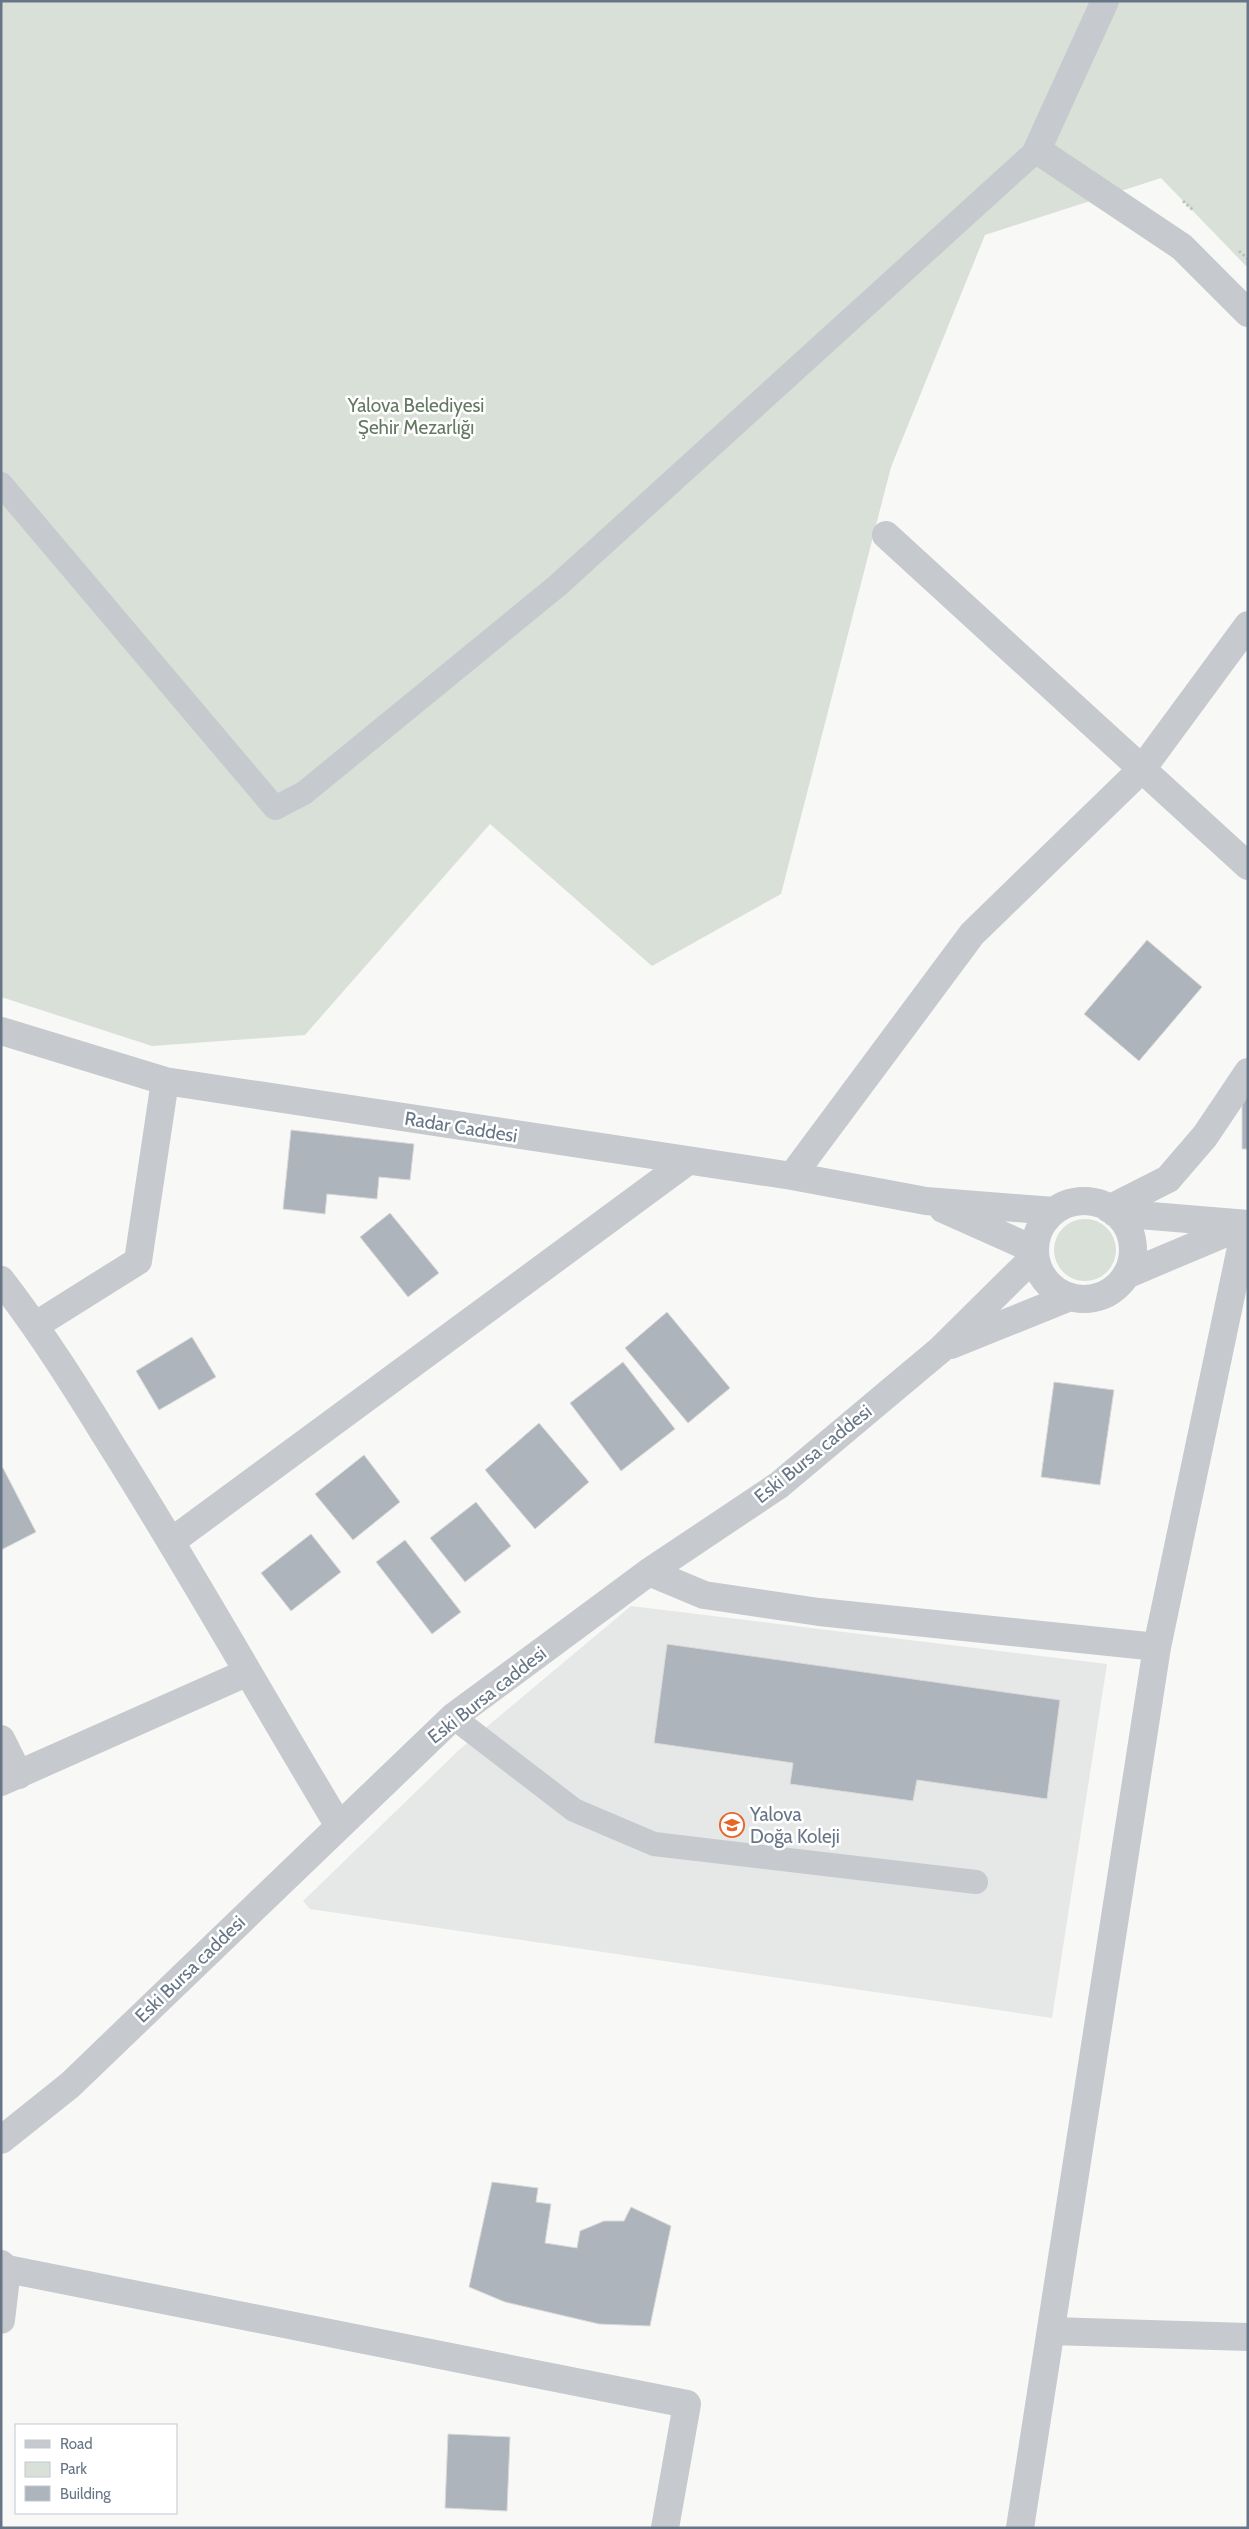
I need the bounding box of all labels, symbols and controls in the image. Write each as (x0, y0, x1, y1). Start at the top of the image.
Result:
park label: Yalova Belediyesi Şehir Mezarlığı (347, 394, 484, 439)
street label: Radar Caddesi (403, 1107, 519, 1147)
street label: Eski Bursa caddesi (750, 1400, 876, 1508)
street label: Eski Bursa caddesi (423, 1642, 551, 1748)
place label: Yalova Doğa Koleji (749, 1803, 840, 1848)
school or university icon: Yalova Doğa Koleji (719, 1812, 745, 1838)
street label: Eski Bursa caddesi (130, 1911, 250, 2027)
legend (15, 2424, 178, 2514)
text: Road (60, 2435, 93, 2453)
text: Park (60, 2460, 87, 2478)
text: Building (60, 2485, 111, 2503)

